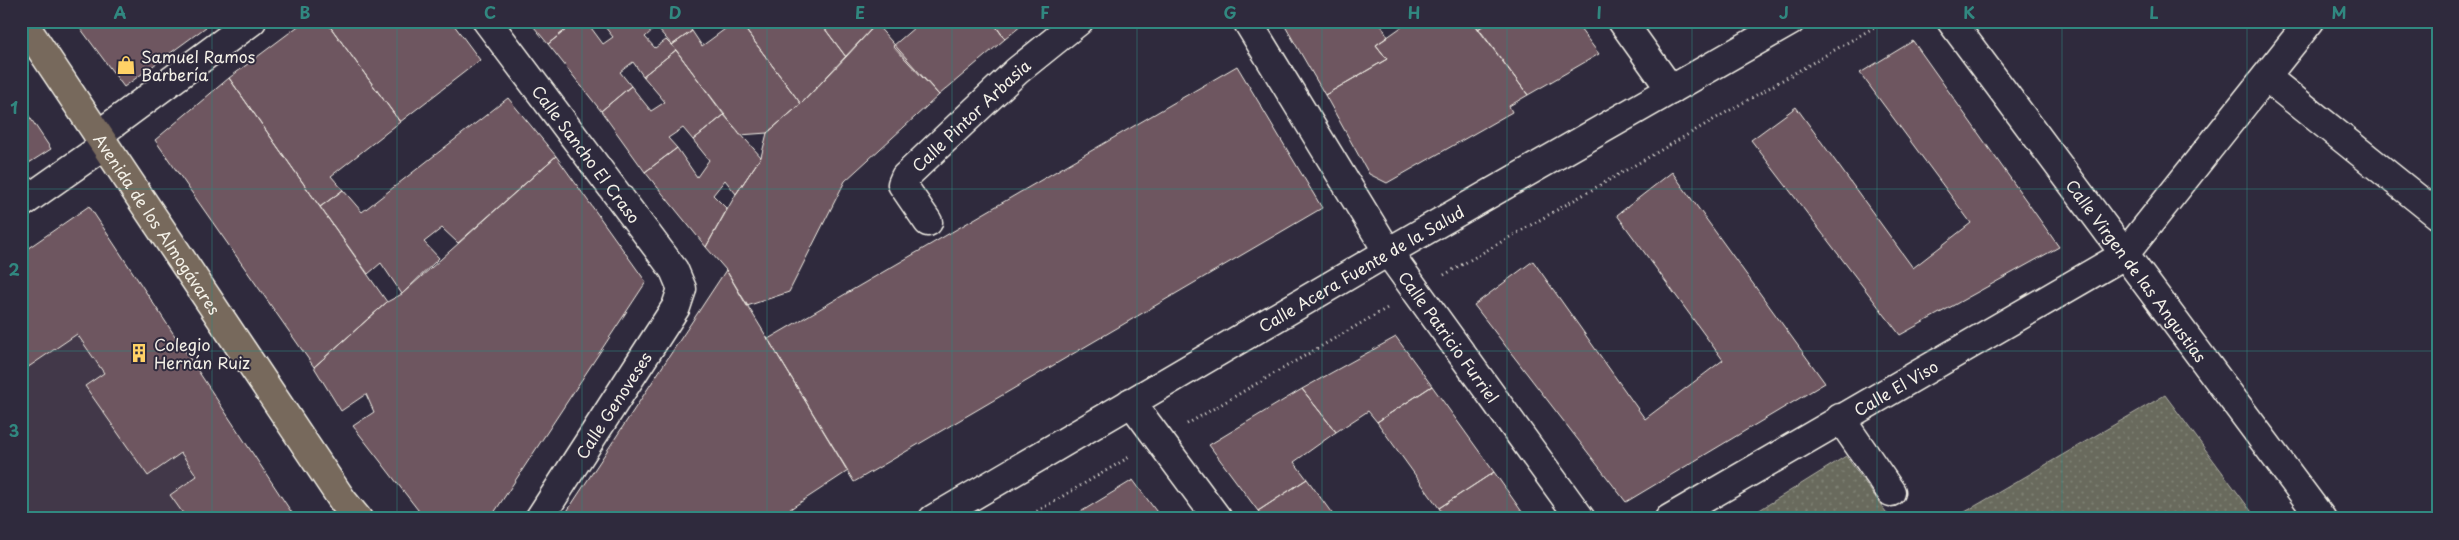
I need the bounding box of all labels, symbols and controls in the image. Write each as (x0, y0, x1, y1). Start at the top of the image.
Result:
text: A (114, 0, 127, 24)
text: B (300, 0, 311, 24)
text: C (484, 0, 496, 24)
text: D (669, 0, 681, 24)
text: E (855, 0, 865, 24)
text: F (1040, 0, 1050, 24)
text: G (1223, 0, 1237, 24)
text: H (1408, 0, 1420, 24)
text: I (1596, 0, 1602, 24)
text: J (1779, 0, 1789, 24)
text: K (1963, 0, 1975, 24)
text: L (2149, 0, 2159, 24)
text: M (2331, 0, 2347, 24)
place label: Samuel Ramos Barbería (141, 44, 255, 86)
street label: Calle Pintor Arbasia (906, 53, 1035, 177)
shop icon: Samuel Ramos Barbería (115, 54, 137, 76)
street label: Calle Sancho El Craso (527, 80, 647, 228)
text: 1 (10, 95, 18, 119)
street label: Avenida de los Almogávares (88, 129, 227, 319)
street label: Calle Virgen de las Angustias (2061, 174, 2213, 367)
street label: Calle Acera Fuente de la Salud (1254, 199, 1468, 338)
text: 2 (8, 257, 20, 281)
street label: Calle Patricio Furriel (1393, 266, 1505, 407)
place label: Colegio Hernán Ruiz (154, 332, 250, 374)
building icon: Colegio Hernán Ruiz (128, 342, 150, 364)
street label: Calle Genoveses (569, 347, 657, 463)
street label: Calle El Viso (1849, 354, 1942, 421)
text: 3 (9, 418, 19, 442)

